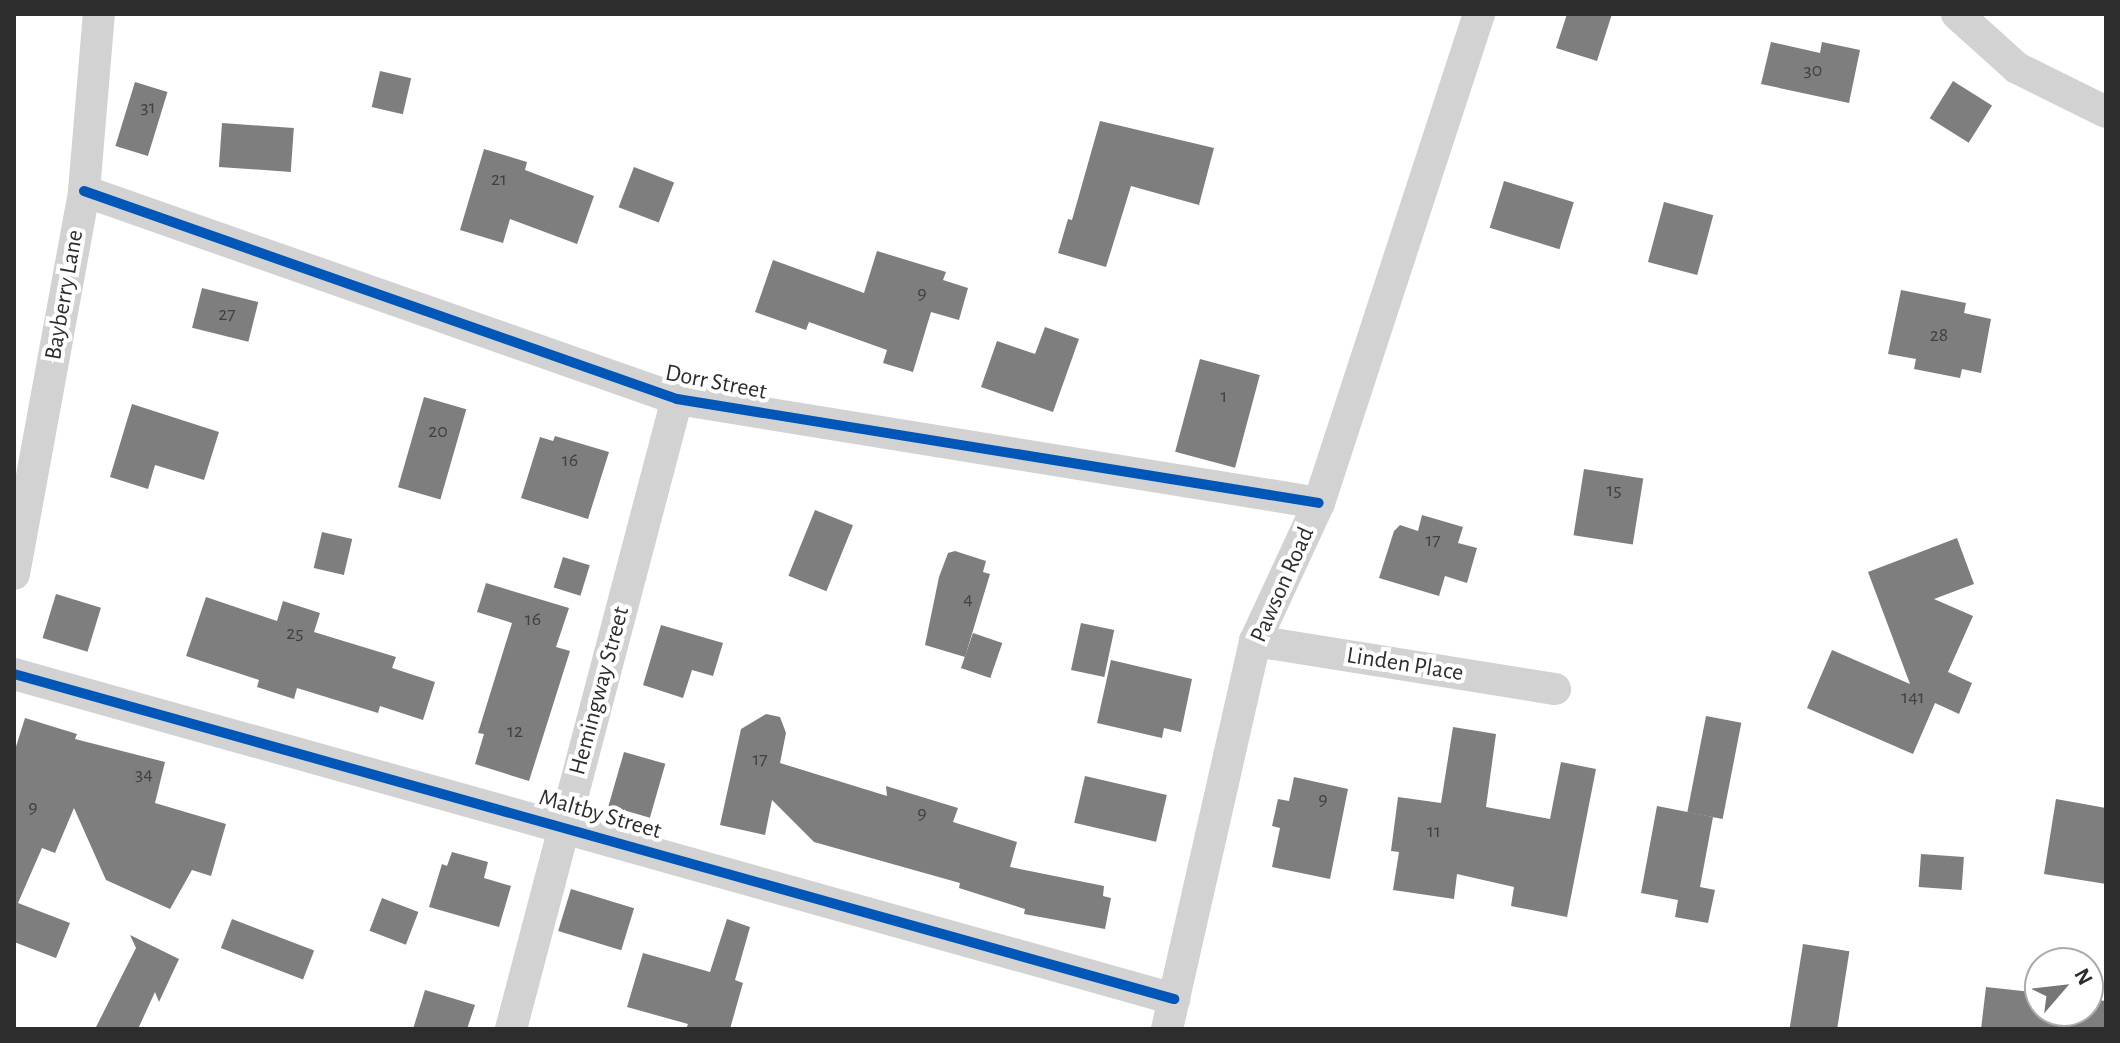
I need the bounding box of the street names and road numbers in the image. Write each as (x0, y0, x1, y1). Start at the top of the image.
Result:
street label: Bayberry Lane (39, 228, 91, 362)
street label: Dorr Street (663, 359, 769, 407)
street label: Pawson Road (1245, 523, 1321, 647)
street label: Hemingway Street (564, 604, 636, 778)
street label: Linden Place (1345, 642, 1465, 688)
street label: Maltby Street (535, 784, 665, 846)

